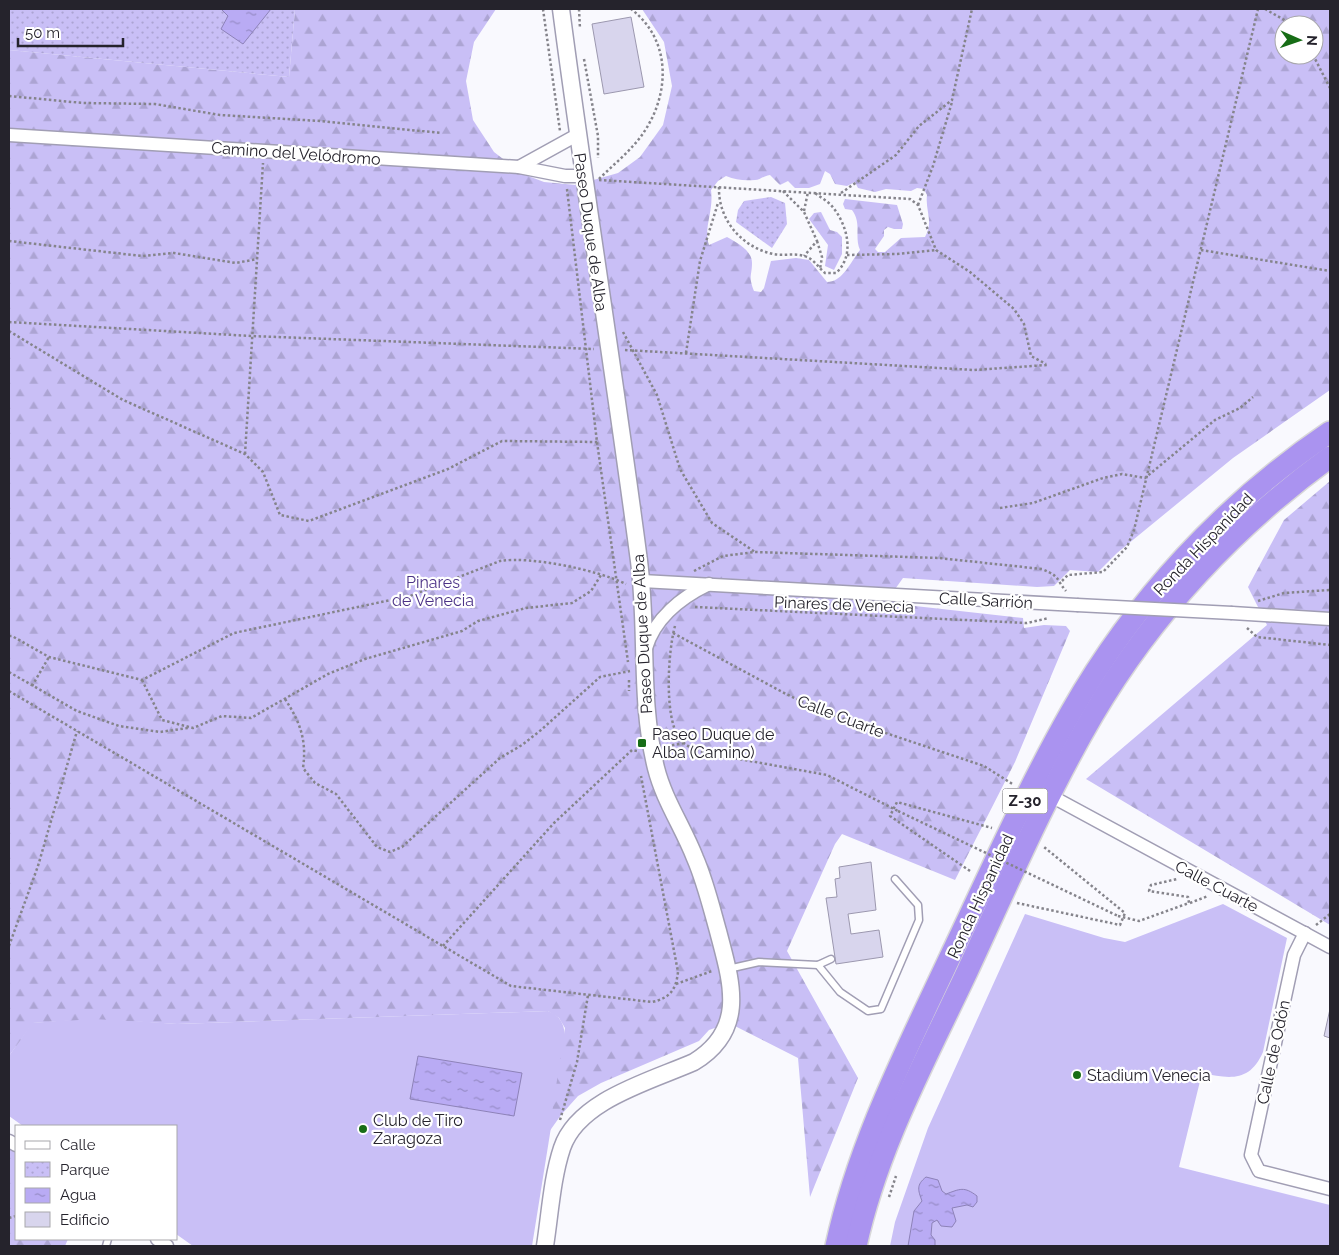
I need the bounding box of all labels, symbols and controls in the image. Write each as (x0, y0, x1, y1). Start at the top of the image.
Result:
scale bar (18, 15, 122, 47)
north arrow (1274, 15, 1324, 65)
text: 50 m (25, 24, 60, 42)
text: N (1304, 35, 1320, 46)
street label: Camino del Velódromo (211, 138, 381, 169)
street label: Paseo Duque de Alba (570, 152, 611, 313)
street label: Ronda Hispanidad (1150, 489, 1257, 599)
street label: Paseo Duque de Alba (629, 554, 656, 714)
park label: Pinares de Venecia (392, 573, 474, 610)
street label: Calle Sarrión (939, 589, 1033, 612)
street label: Pinares de Venecia (774, 593, 914, 616)
street label: Calle Cuarte (795, 691, 887, 742)
place label: Paseo Duque de Alba (Camino) (652, 725, 774, 762)
marker: Paseo Duque de Alba (Camino) (636, 737, 648, 749)
road number: Z-30 (1002, 788, 1048, 814)
street label: Ronda Hispanidad (943, 831, 1018, 961)
street label: Calle Cuarte (1172, 857, 1262, 916)
street label: Calle de Odón (1253, 998, 1294, 1106)
place label: Stadium Venecia (1087, 1066, 1211, 1085)
marker: Stadium Venecia (1071, 1069, 1083, 1081)
place label: Club de Tiro Zaragoza (373, 1111, 463, 1148)
marker: Club de Tiro Zaragoza (357, 1123, 369, 1135)
legend (15, 1125, 178, 1240)
text: Calle (60, 1136, 96, 1154)
text: Parque (60, 1161, 110, 1179)
text: Agua (60, 1186, 96, 1204)
text: Edificio (60, 1211, 110, 1229)

